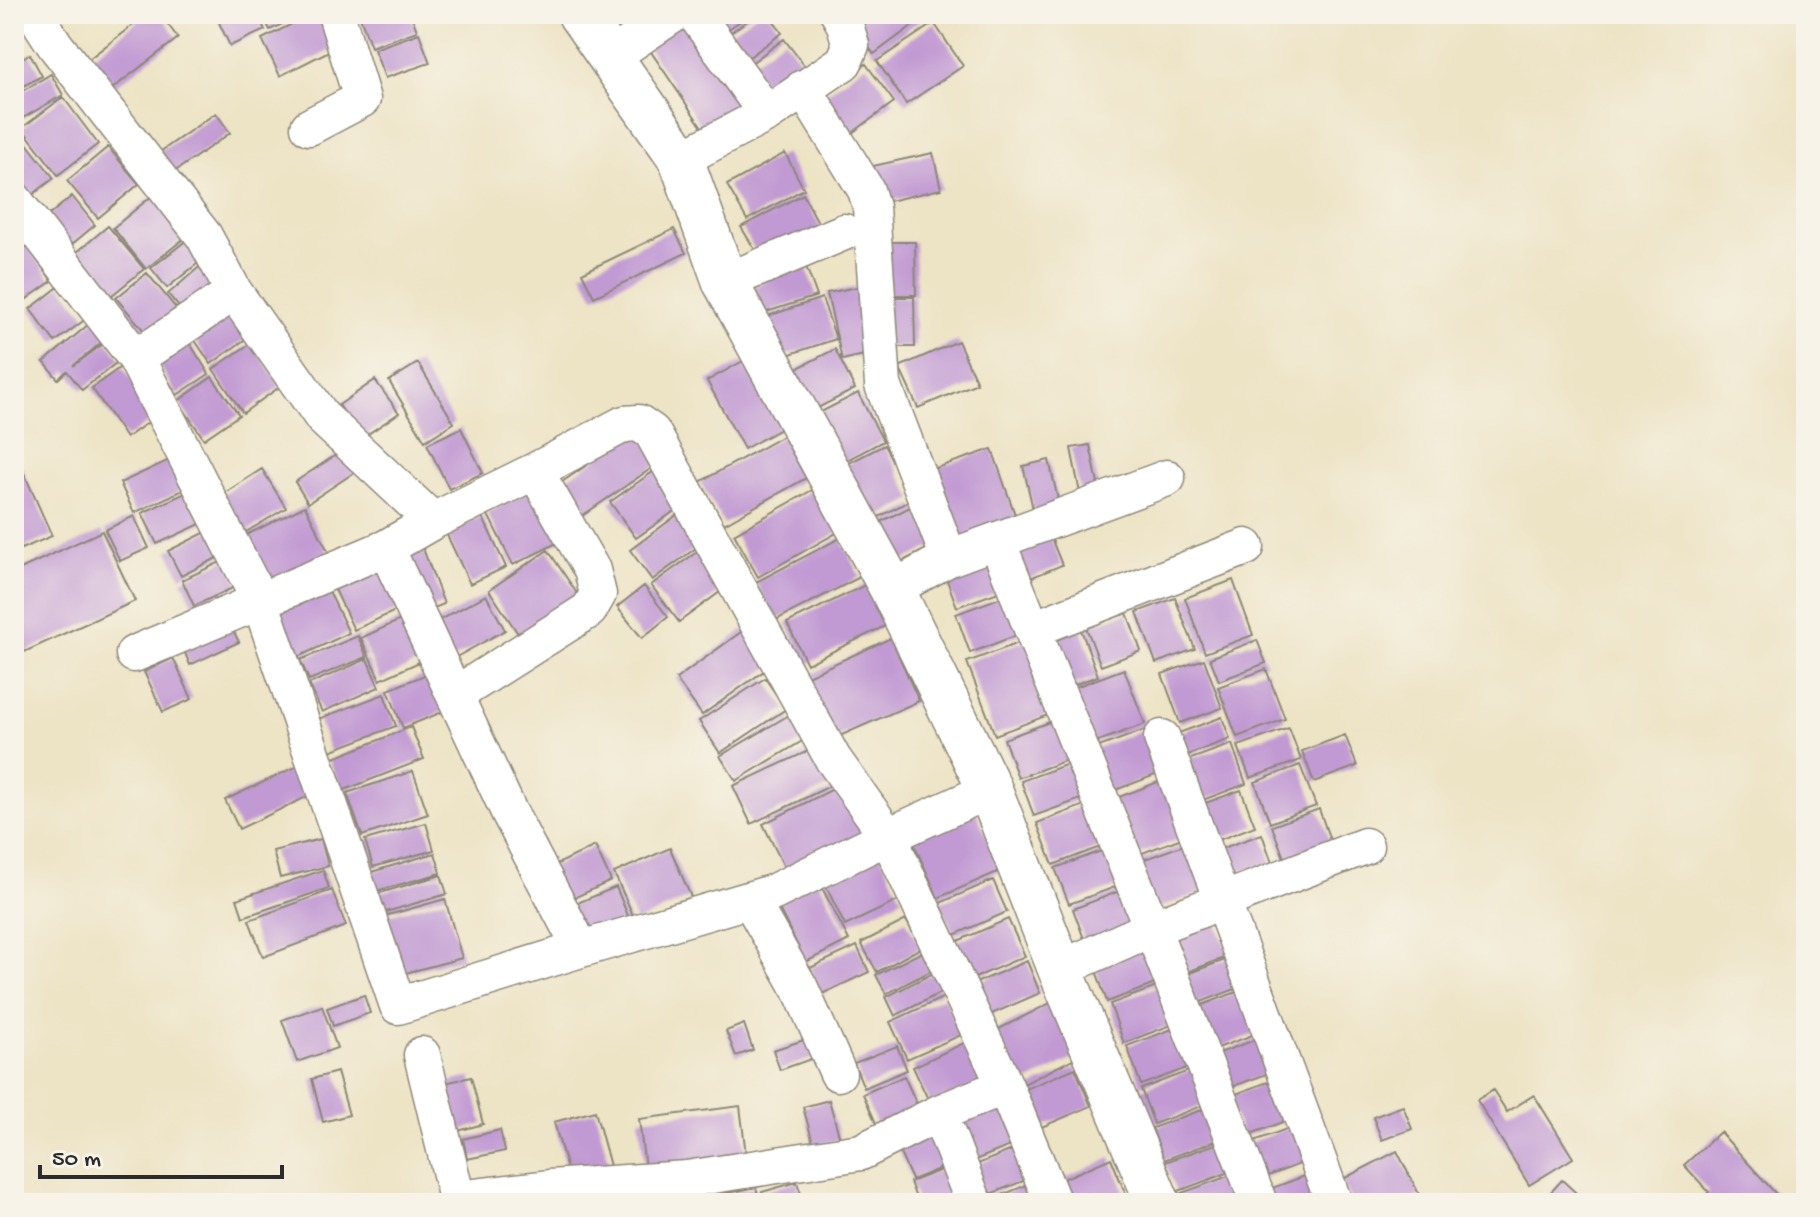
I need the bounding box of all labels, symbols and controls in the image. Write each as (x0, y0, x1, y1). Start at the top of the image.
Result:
scale bar (40, 1129, 282, 1179)
text: 50 m (52, 1146, 101, 1175)

